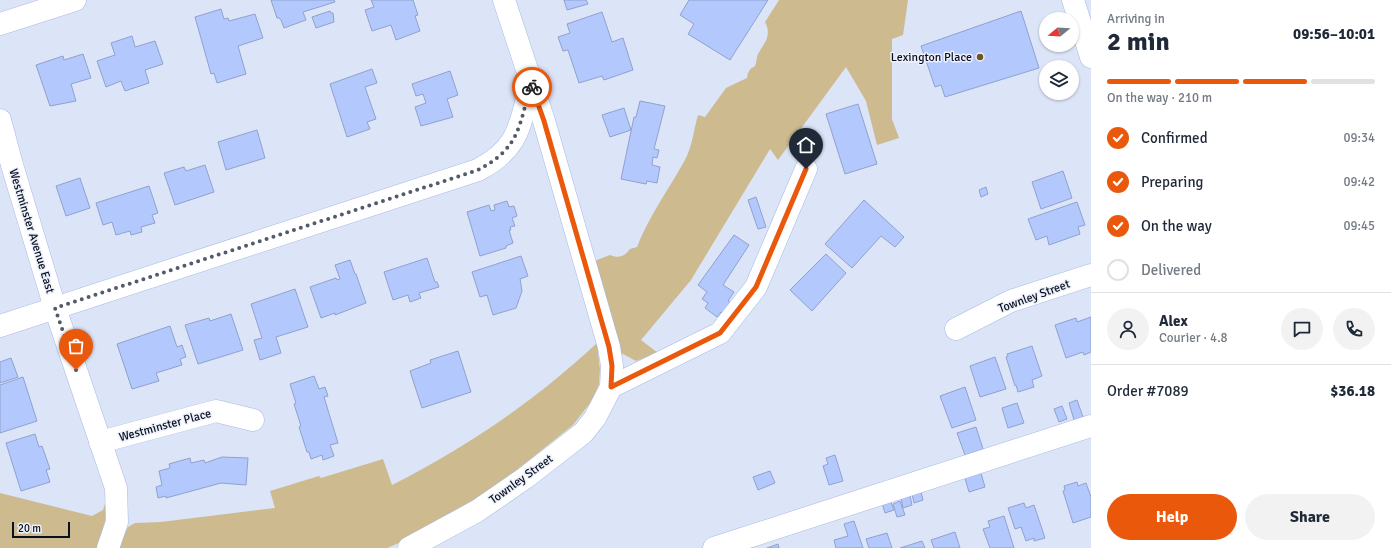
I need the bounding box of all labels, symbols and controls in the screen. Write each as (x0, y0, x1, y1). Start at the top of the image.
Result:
text: Arriving in (1107, 11, 1165, 27)
north arrow (1039, 12, 1079, 52)
map controls (1039, 12, 1079, 100)
text: 09:56–10:01 (1293, 25, 1375, 43)
text: 2 min (1107, 26, 1170, 58)
place label: Lexington Place (891, 50, 972, 65)
marker: Lexington Place (975, 52, 985, 62)
button: layers (1039, 60, 1079, 100)
courier (512, 67, 552, 107)
icon: bike (521, 76, 543, 98)
text: On the way · 210 m (1107, 90, 1212, 106)
icon: check (1107, 127, 1129, 149)
pin (789, 128, 823, 169)
text: Confirmed (1141, 129, 1208, 147)
text: 09:34 (1343, 130, 1375, 146)
icon: home (795, 134, 817, 156)
street label: Westminster Avenue East (5, 167, 58, 295)
icon: check (1107, 171, 1129, 193)
text: Preparing (1141, 173, 1204, 191)
text: 09:42 (1343, 174, 1375, 190)
icon: check (1107, 215, 1129, 237)
text: On the way (1141, 217, 1212, 235)
text: 09:45 (1343, 218, 1375, 234)
text: Delivered (1141, 261, 1201, 279)
street label: Townley Street (996, 277, 1072, 316)
button: person (1107, 308, 1149, 350)
button: chat (1281, 308, 1323, 350)
button: phone (1333, 308, 1375, 350)
text: Alex (1159, 312, 1188, 330)
pin (59, 329, 93, 370)
text: Courier · 4.8 (1159, 330, 1228, 346)
icon: bag (65, 335, 87, 357)
text: Order #7089 (1107, 382, 1189, 400)
text: $36.18 (1330, 382, 1375, 400)
street label: Westminster Place (117, 406, 213, 445)
street label: Townley Street (487, 451, 556, 508)
button: Help (1107, 494, 1237, 540)
button: Share (1245, 494, 1375, 540)
scale bar (12, 520, 70, 539)
text: 20 m (18, 522, 41, 535)

